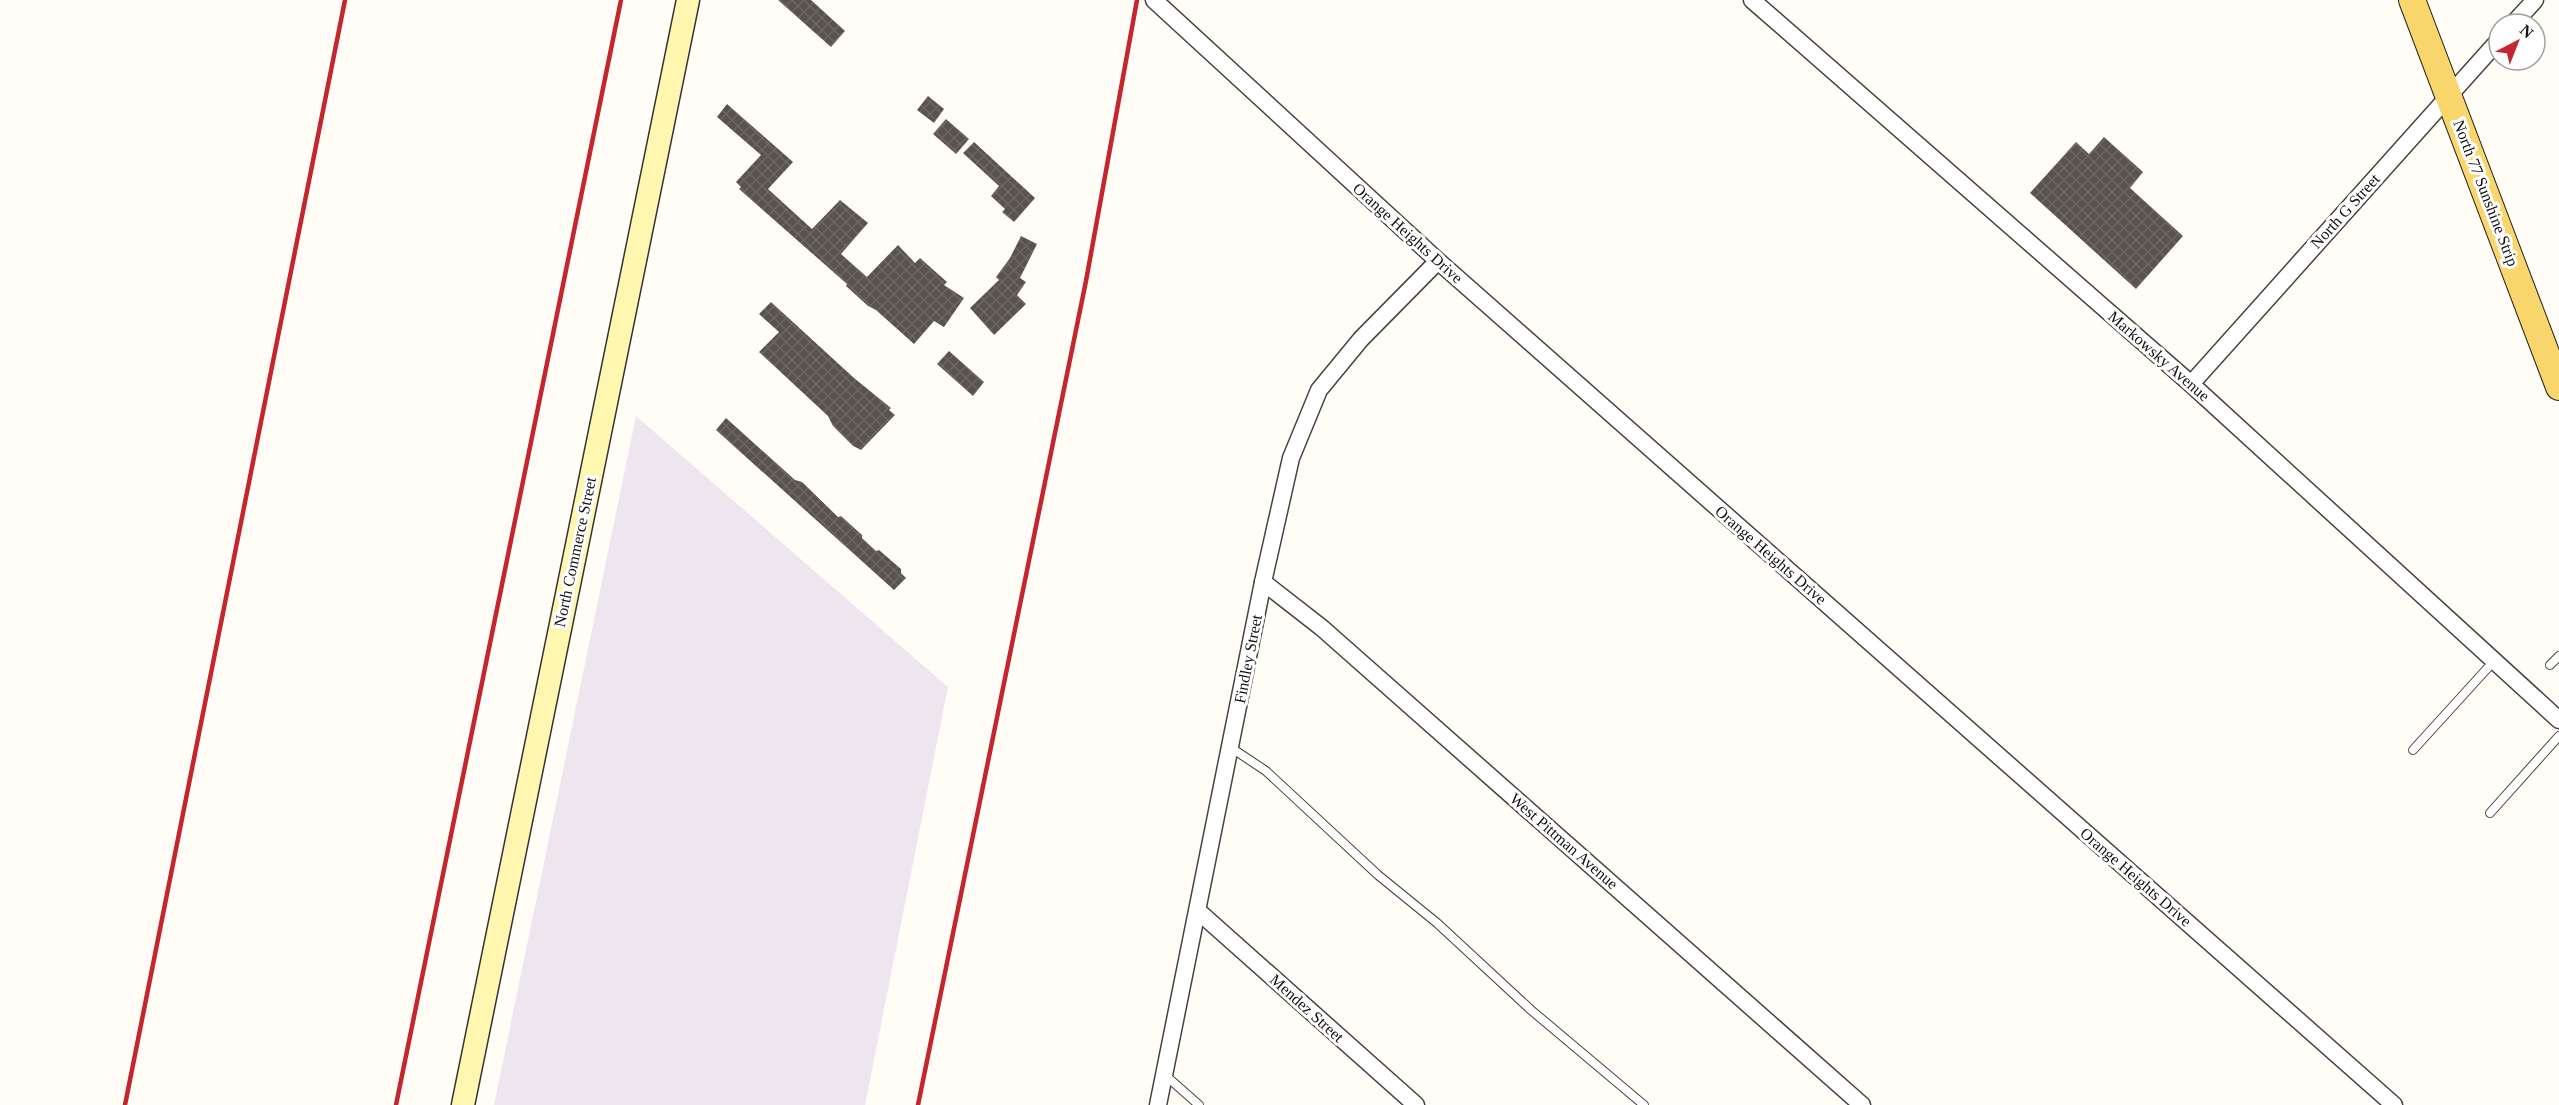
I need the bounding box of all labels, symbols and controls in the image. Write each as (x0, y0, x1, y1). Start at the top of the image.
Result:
north arrow (2487, 12, 2547, 72)
text: N (2517, 21, 2537, 42)
street label: North 77 Sunshine Strip (2449, 118, 2522, 269)
street label: North G Street (2307, 170, 2383, 252)
street label: Orange Heights Drive (1349, 179, 1466, 287)
street label: Markowsky Avenue (2104, 308, 2213, 405)
street label: North Commerce Street (551, 475, 599, 629)
street label: Orange Heights Drive (1711, 502, 1830, 609)
street label: Findley Street (1231, 613, 1266, 705)
street label: West Pittman Avenue (1507, 790, 1621, 892)
street label: Orange Heights Drive (2076, 824, 2195, 931)
street label: Mendez Street (1267, 971, 1348, 1046)

